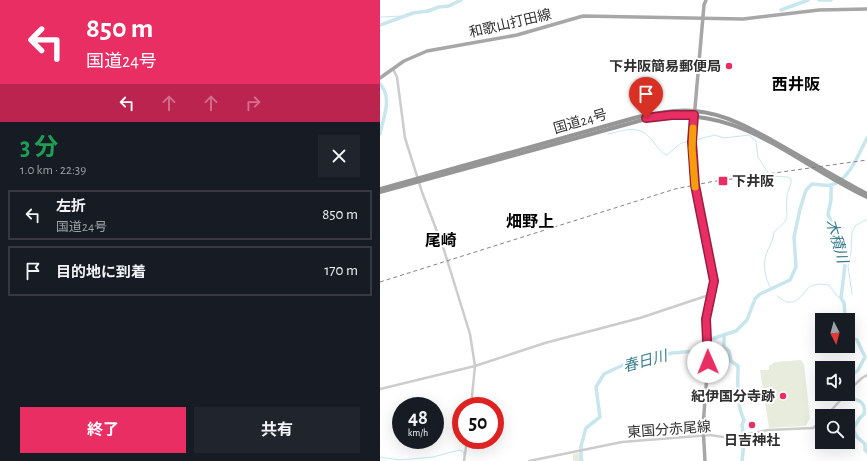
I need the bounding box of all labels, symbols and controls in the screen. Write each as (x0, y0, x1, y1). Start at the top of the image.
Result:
street label: 和歌山打田線 (468, 7, 553, 40)
text: 850 m (86, 15, 153, 43)
icon: left (20, 16, 72, 68)
text: 国道24号 (86, 53, 157, 71)
place label: 下井阪簡易郵便局 (609, 58, 721, 74)
marker: 下井阪簡易郵便局 (724, 61, 734, 71)
district label: 西井阪 (772, 75, 820, 93)
pin (629, 77, 663, 118)
icon: arrive (635, 83, 657, 105)
icon: left (116, 92, 138, 114)
icon: ahead (158, 92, 180, 114)
icon: ahead (200, 92, 222, 114)
icon: right (242, 92, 264, 114)
street label: 国道24号 (552, 107, 609, 136)
button: close (318, 135, 360, 177)
text: 3 分 (20, 136, 58, 160)
text: 1.0 km · 22:39 (20, 164, 86, 177)
place label: 下井阪 (732, 173, 774, 189)
marker: 下井阪 (717, 175, 729, 187)
text: 左折 (56, 199, 86, 214)
icon: left (22, 204, 44, 226)
text: 850 m (322, 207, 358, 222)
district label: 畑野上 (506, 213, 554, 230)
water label: 木積川 (823, 217, 851, 267)
text: 国道24号 (56, 221, 107, 234)
district label: 尾崎 (425, 232, 457, 249)
icon: arrive (22, 260, 44, 282)
text: 170 m (324, 263, 358, 278)
text: 目的地に到着 (56, 265, 146, 280)
north arrow (815, 313, 855, 353)
map controls (815, 313, 855, 449)
position arrow (687, 341, 729, 383)
water label: 春日川 (621, 347, 671, 375)
button: sound (815, 361, 855, 401)
place label: 紀伊国分寺跡 (691, 389, 775, 404)
marker: 紀伊国分寺跡 (778, 391, 788, 401)
speed limit sign: 50 (452, 397, 504, 449)
button: 終了 (20, 407, 186, 453)
button: 共有 (194, 407, 360, 453)
text: 48 (408, 408, 428, 428)
button: search (815, 409, 855, 449)
street label: 東国分赤尾線 (627, 419, 711, 440)
marker: 日吉神社 (747, 420, 757, 430)
text: km/h (408, 428, 428, 438)
place label: 日吉神社 (724, 432, 780, 448)

